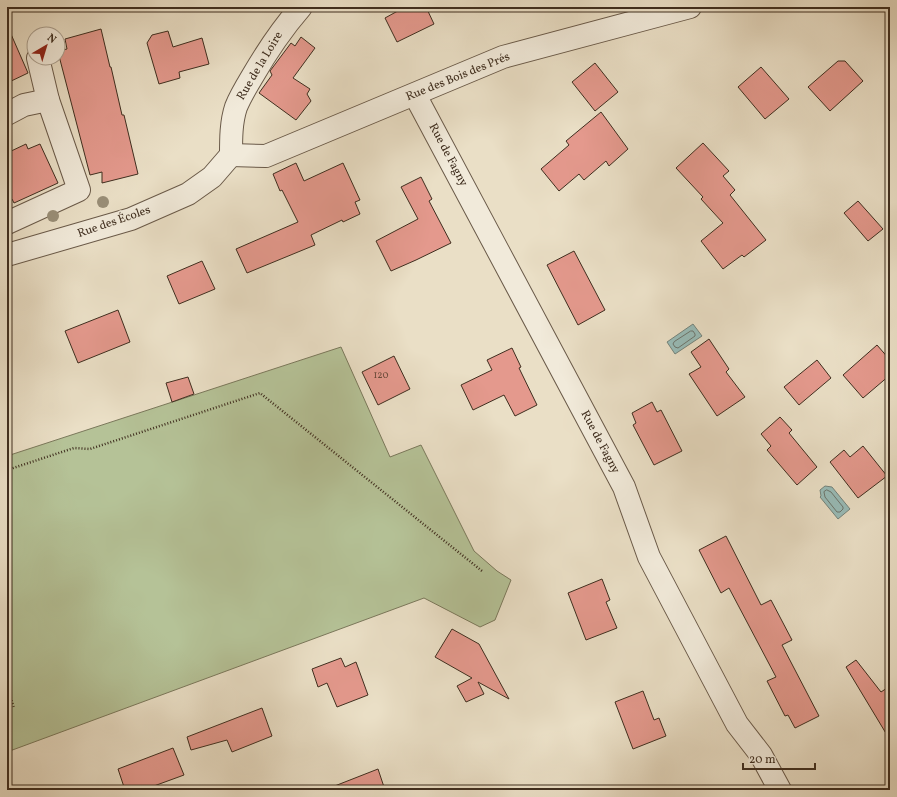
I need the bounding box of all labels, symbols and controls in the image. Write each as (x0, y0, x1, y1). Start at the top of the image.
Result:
north arrow (26, 26, 66, 66)
street label: Rue de la Loire (233, 28, 287, 103)
text: N (43, 31, 59, 48)
street label: Rue des Bois des Prés (404, 49, 512, 105)
street label: Rue de Fagny (425, 121, 472, 190)
street label: Rue des Écoles (75, 201, 153, 242)
house number: 120 (373, 368, 389, 382)
street label: Rue de Fagny (577, 408, 624, 477)
scale bar (743, 745, 815, 771)
text: 20 m (749, 752, 776, 768)

